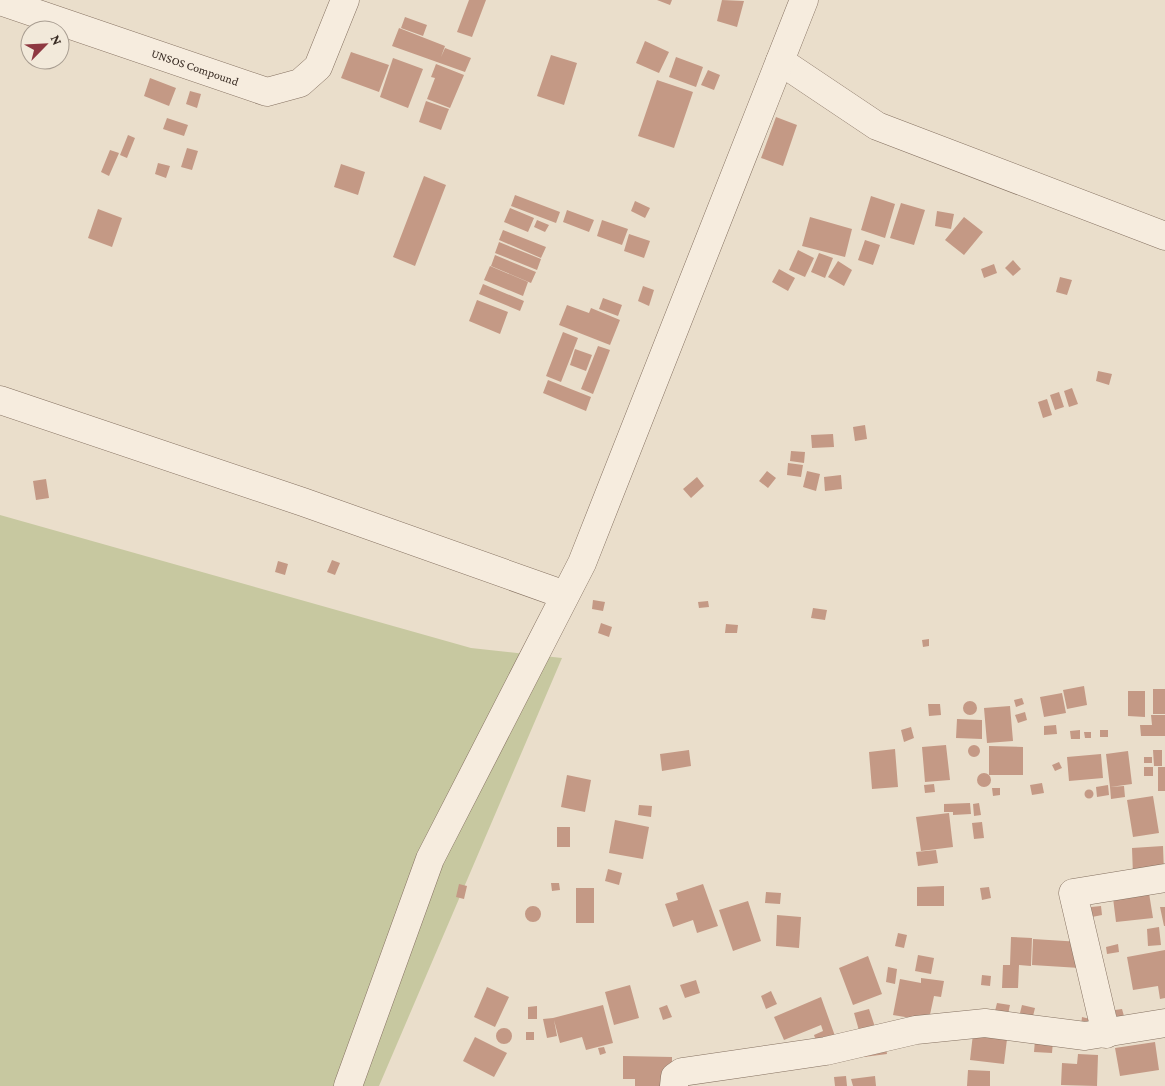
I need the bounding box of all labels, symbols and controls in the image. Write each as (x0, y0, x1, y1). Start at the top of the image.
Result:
north arrow (20, 20, 70, 70)
text: N (48, 32, 66, 48)
street label: UNSOS Compound (150, 46, 241, 89)

